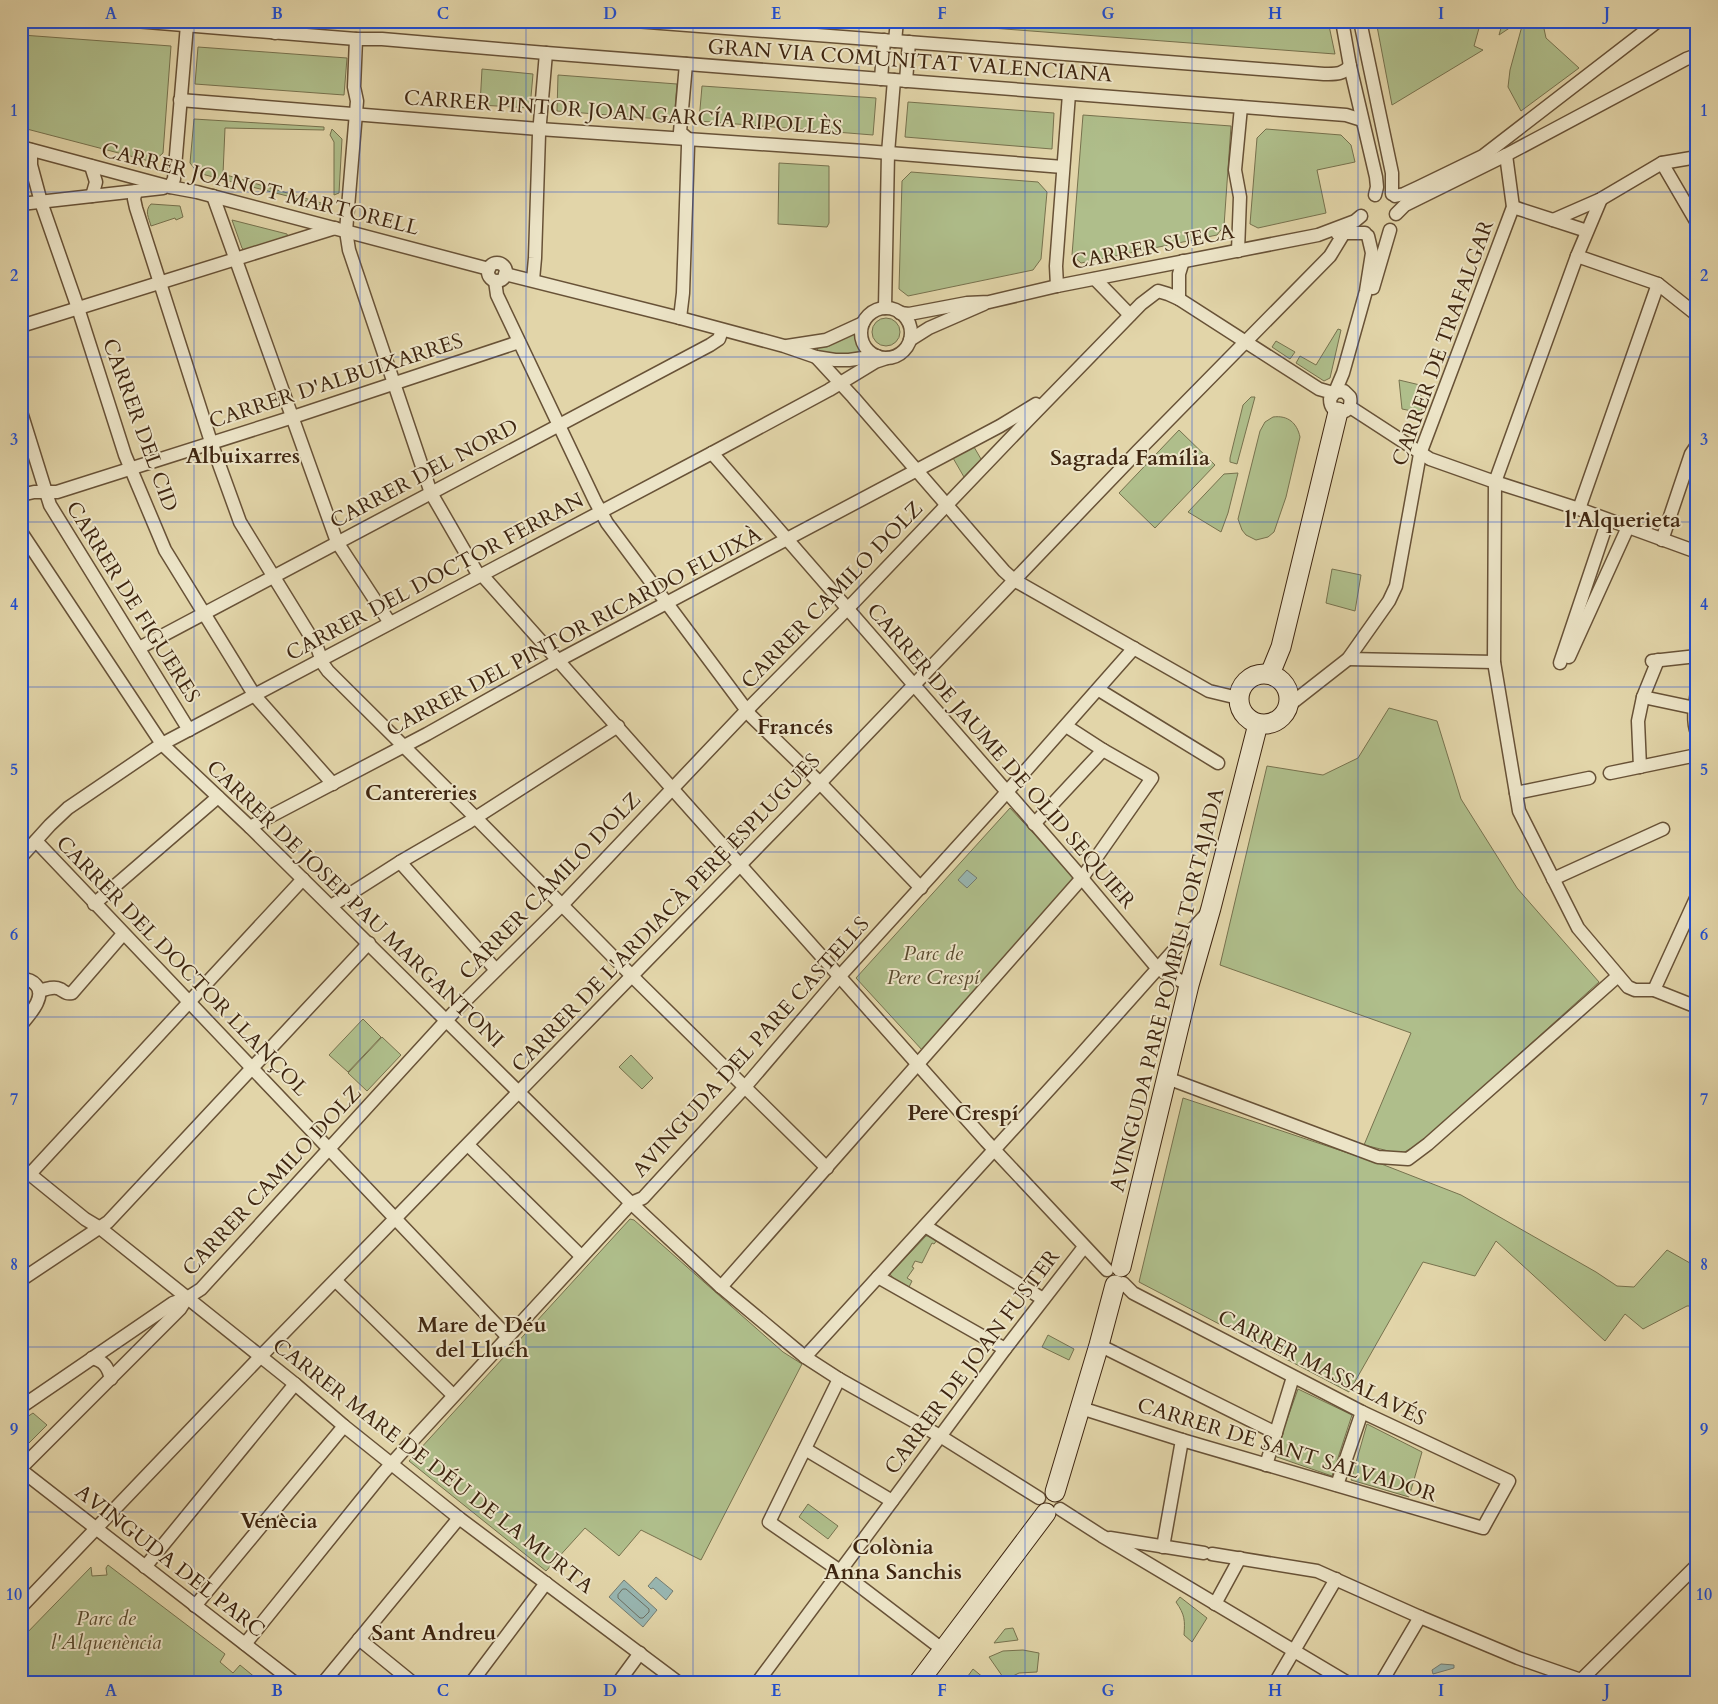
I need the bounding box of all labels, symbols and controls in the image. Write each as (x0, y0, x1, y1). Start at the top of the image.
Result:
text: A (105, 3, 117, 25)
text: B (271, 3, 283, 25)
text: C (437, 3, 449, 25)
text: D (603, 3, 617, 25)
text: E (771, 3, 781, 25)
text: F (937, 3, 947, 25)
text: G (1101, 3, 1115, 25)
text: H (1268, 3, 1282, 25)
text: I (1438, 3, 1444, 25)
text: J (1602, 3, 1610, 25)
street label: GRAN VIA COMUNITAT VALENCIANA (707, 32, 1113, 90)
street label: CARRER PINTOR JOAN GARCÍA RIPOLLÈS (403, 83, 843, 143)
text: 1 (10, 100, 18, 122)
text: 1 (1700, 100, 1708, 122)
street label: CARRER JOANOT MARTORELL (98, 135, 422, 243)
street label: CARRER DE TRAFALGAR (1385, 216, 1501, 470)
street label: CARRER SUECA (1069, 217, 1237, 277)
text: 2 (10, 265, 18, 287)
text: 2 (1700, 265, 1708, 287)
street label: CARRER D'ALBUIXARRES (205, 326, 467, 436)
street label: CARRER DEL CID (95, 335, 185, 515)
street label: CARRER DEL NORD (325, 412, 523, 536)
text: 3 (10, 429, 18, 451)
text: 3 (1700, 429, 1708, 451)
district label: Albuixarres (186, 441, 300, 471)
district label: Sagrada Família (1050, 443, 1210, 473)
street label: CARRER DEL DOCTOR FERRAN (281, 486, 589, 668)
street label: CARRER CAMILO DOLZ (735, 495, 929, 695)
street label: CARRER DE FIGUERES (59, 496, 207, 708)
district label: l'Alquerieta (1565, 505, 1681, 535)
street label: CARRER DEL PINTOR RICARDO FLUIXÀ (381, 520, 767, 744)
text: 4 (10, 594, 18, 616)
text: 4 (1700, 594, 1708, 616)
street label: CARRER DE JAUME DE OLID SEQUIER (860, 597, 1142, 915)
district label: Francés (757, 712, 833, 742)
street label: CARRER DE L'ARDIACÀ PERE ESPLUGUES (505, 747, 827, 1079)
street label: CARRER DE JOSEP PAU MARGANTONI (200, 754, 510, 1054)
text: 5 (10, 759, 18, 781)
text: 5 (1700, 759, 1708, 781)
district label: Cantereries (365, 778, 477, 808)
street label: AVINGUDA PARE POMPILI TORTAJADA (1103, 785, 1231, 1195)
street label: CARRER CAMILO DOLZ (453, 786, 647, 986)
street label: CARRER DEL DOCTOR LLANÇOL (49, 829, 315, 1103)
street label: AVINGUDA DEL PARE CASTELLS (626, 910, 876, 1184)
text: 6 (10, 924, 18, 946)
text: 6 (1700, 924, 1708, 946)
park label: Parc de Pere Crespí (887, 939, 981, 992)
street label: CARRER CAMILO DOLZ (176, 1079, 368, 1283)
text: 7 (10, 1089, 18, 1111)
text: 7 (1700, 1089, 1708, 1111)
district label: Pere Crespí (907, 1098, 1019, 1128)
street label: CARRER DE JOAN FUSTER (878, 1243, 1067, 1481)
text: 8 (10, 1254, 18, 1276)
text: 8 (1700, 1254, 1708, 1276)
street label: CARRER MASSALAVÉS (1213, 1303, 1431, 1433)
district label: Mare de Déu del Lluch (417, 1310, 547, 1365)
street label: CARRER MARE DE DÉU DE LA MURTA (266, 1331, 600, 1601)
street label: CARRER DE SANT SALVADOR (1134, 1391, 1441, 1510)
text: 9 (10, 1419, 18, 1441)
text: 9 (1700, 1419, 1708, 1441)
street label: AVINGUDA DEL PARC (69, 1478, 271, 1644)
district label: Venècia (240, 1506, 318, 1536)
district label: Colònia Anna Sanchis (824, 1532, 962, 1587)
text: 10 (6, 1584, 22, 1606)
text: 10 (1696, 1584, 1712, 1606)
park label: Parc de l'Alquenència (51, 1604, 161, 1657)
district label: Sant Andreu (372, 1618, 497, 1648)
text: A (105, 1680, 117, 1702)
text: B (271, 1680, 283, 1702)
text: C (437, 1680, 449, 1702)
text: D (603, 1680, 617, 1702)
text: E (771, 1680, 781, 1702)
text: F (937, 1680, 947, 1702)
text: G (1101, 1680, 1115, 1702)
text: H (1268, 1680, 1282, 1702)
text: I (1438, 1680, 1444, 1702)
text: J (1602, 1680, 1610, 1702)

